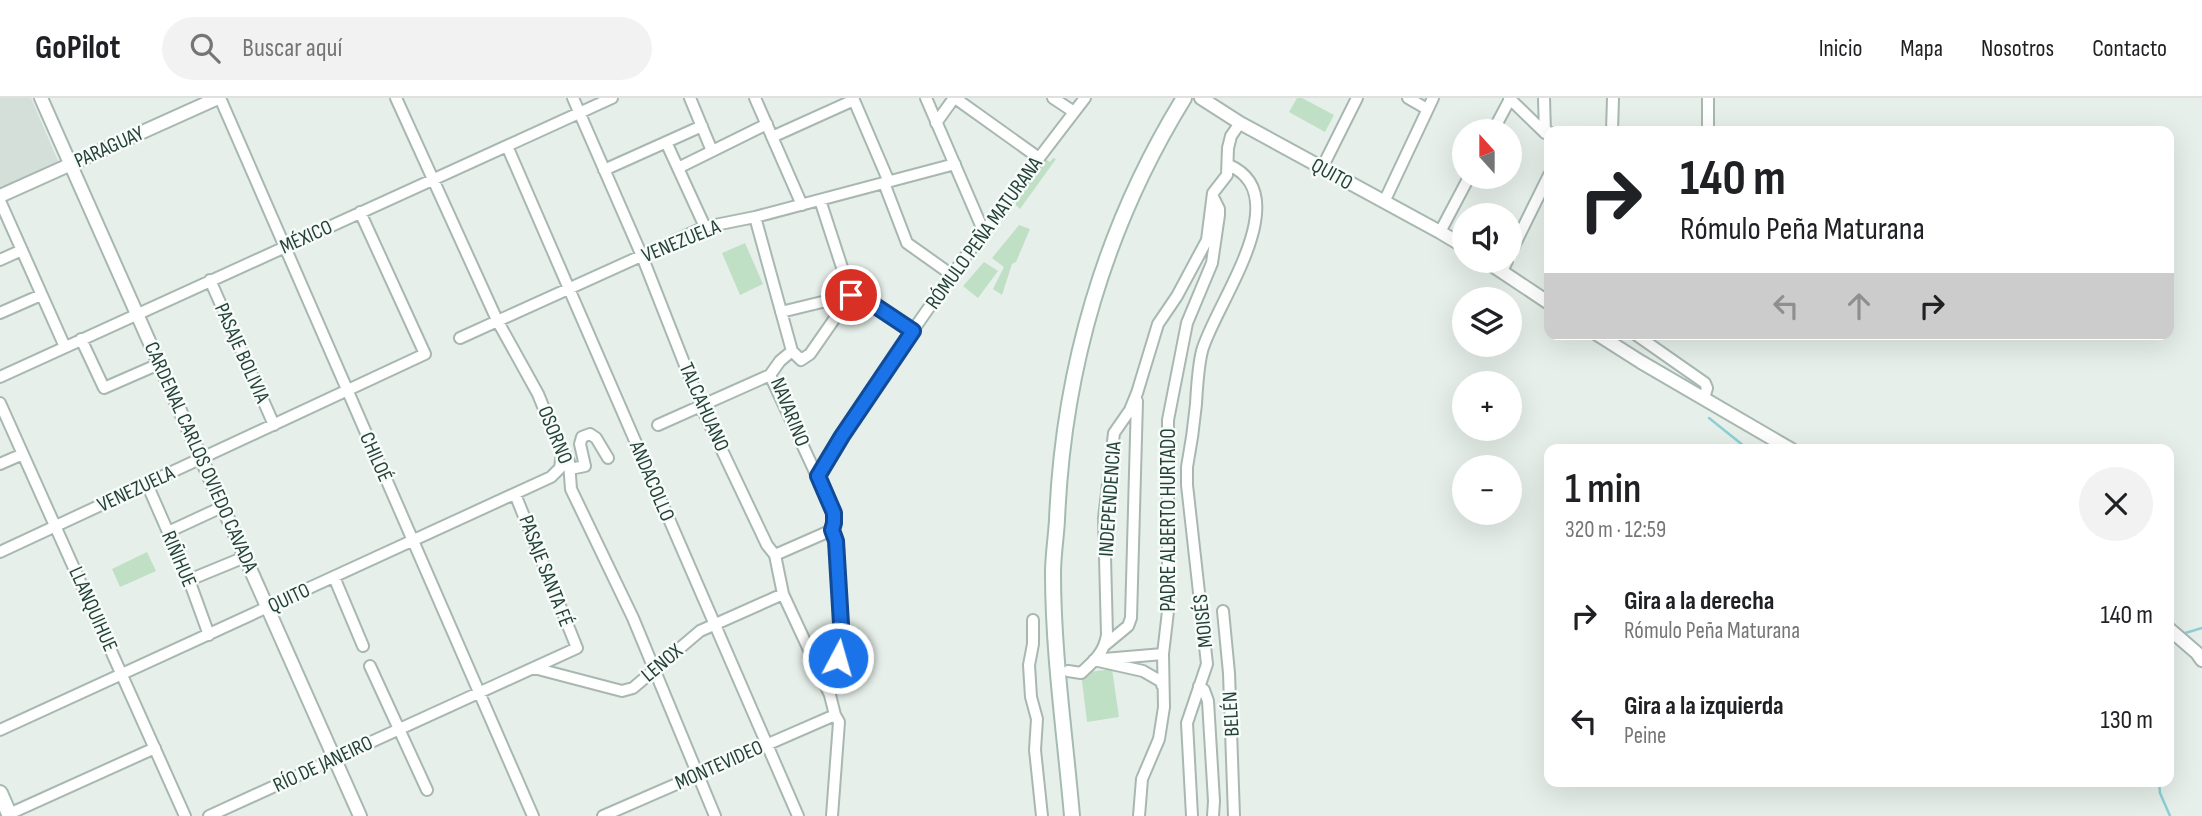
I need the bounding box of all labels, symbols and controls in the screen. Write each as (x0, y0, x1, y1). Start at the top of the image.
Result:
search box (162, 17, 652, 80)
text: GoPilot (35, 28, 120, 68)
icon: search (186, 29, 224, 67)
text: Buscar aquí (242, 33, 342, 64)
text: Inicio (1819, 34, 1862, 63)
text: Mapa (1900, 34, 1943, 63)
text: Nosotros (1981, 34, 2054, 63)
text: Contacto (2092, 34, 2167, 63)
north arrow (1452, 119, 1522, 189)
map controls (1452, 119, 1522, 525)
street label: PARAGUAY (70, 121, 148, 173)
text: 140 m (1680, 150, 1786, 209)
street label: RÓMULO PEÑA MATURANA (920, 151, 1048, 314)
street label: QUITO (1307, 153, 1357, 195)
icon: right (1565, 154, 1656, 245)
button: sound (1452, 203, 1522, 273)
text: Rómulo Peña Maturana (1680, 210, 1925, 249)
street label: MÉXICO (276, 214, 336, 260)
street label: VENEZUELA (638, 214, 725, 268)
pin (821, 265, 881, 325)
icon: arrive (832, 276, 870, 314)
button: layers (1452, 287, 1522, 357)
icon: left (1767, 287, 1805, 325)
icon: ahead (1840, 287, 1878, 325)
icon: right (1913, 287, 1951, 325)
street label: PASAJE BOLIVIA (209, 299, 275, 408)
street label: CARDENAL CARLOS OVIEDO CAVADA (139, 338, 264, 577)
street label: TALCAHUANO (673, 359, 735, 455)
button: + (1452, 371, 1522, 441)
street label: NAVARINO (765, 374, 815, 450)
street label: OSORNO (532, 402, 578, 468)
street label: CHILOÉ (354, 428, 398, 486)
street label: PADRE ALBERTO HURTADO (1156, 428, 1181, 612)
street label: ANDACOLLO (624, 436, 680, 525)
street label: INDEPENDENCIA (1094, 440, 1127, 557)
button: − (1452, 455, 1522, 525)
street label: VENEZUELA (93, 460, 179, 518)
text: 1 min (1565, 464, 1641, 515)
button: close (2079, 467, 2153, 541)
street label: PASAJE SANTA FÉ (513, 512, 579, 630)
text: 320 m · 12:59 (1565, 516, 1666, 544)
street label: RIÑIHUE (156, 527, 202, 591)
street label: LLANQUIHUE (63, 563, 123, 655)
street label: QUITO (264, 577, 314, 619)
text: Gira a la derecha (1624, 586, 1774, 617)
street label: MOISÉS (1188, 593, 1218, 649)
icon: right (1565, 597, 1603, 635)
text: 140 m (2101, 600, 2153, 631)
text: Rómulo Peña Maturana (1624, 617, 1800, 645)
position arrow (801, 621, 875, 695)
street label: LENOX (636, 639, 688, 687)
street label: BELÉN (1217, 691, 1245, 737)
text: Gira a la izquierda (1624, 691, 1784, 722)
icon: left (1565, 702, 1603, 740)
text: 130 m (2101, 705, 2153, 736)
text: Peine (1624, 722, 1666, 750)
street label: RÍO DE JANEIRO (269, 730, 377, 798)
street label: MONTEVIDEO (671, 735, 767, 795)

